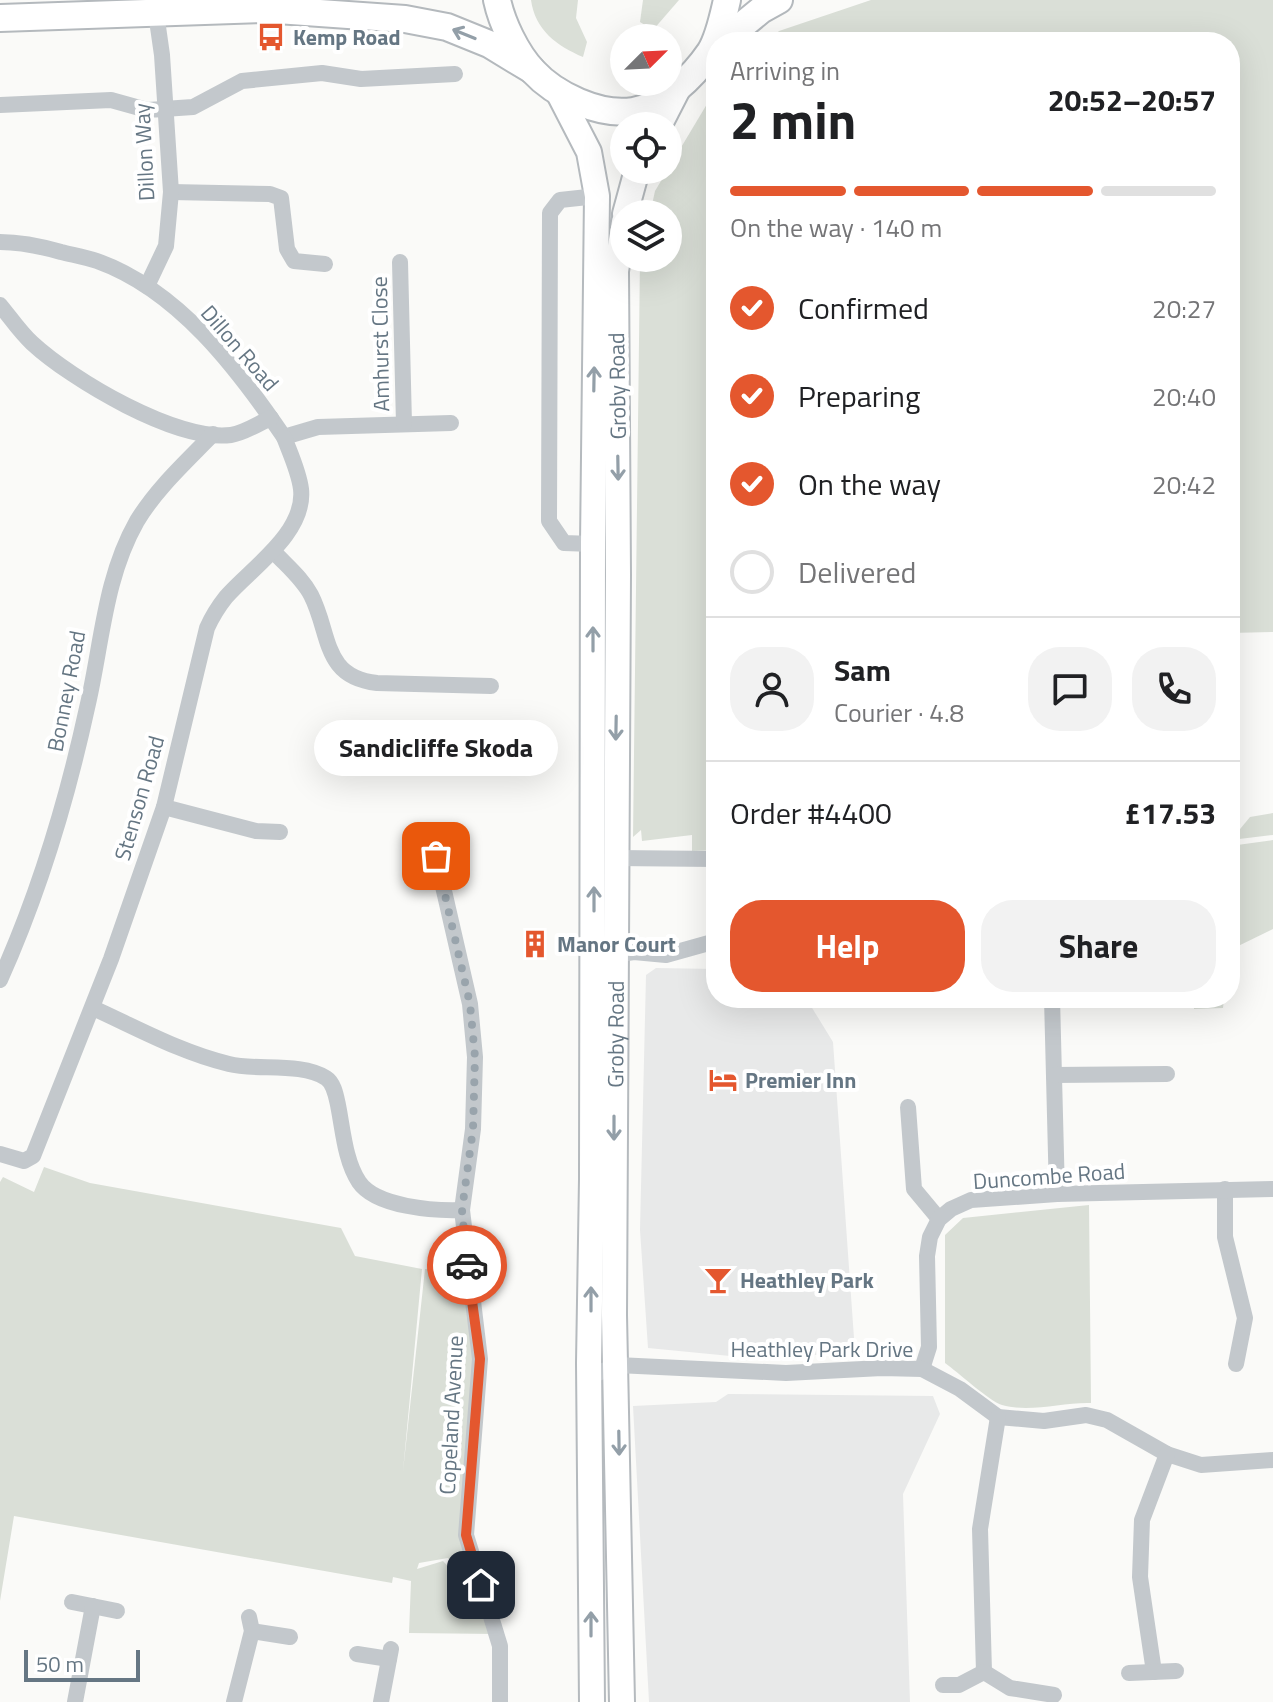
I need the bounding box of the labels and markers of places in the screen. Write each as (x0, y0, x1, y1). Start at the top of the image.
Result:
place label: Kemp Road (293, 20, 401, 54)
bus stop icon: Kemp Road (256, 22, 286, 52)
callout: Sandicliffe Skoda (314, 720, 558, 776)
pin (402, 822, 470, 890)
place label: Manor Court (557, 927, 676, 961)
building icon: Manor Court (520, 929, 550, 959)
place label: Premier Inn (745, 1063, 856, 1097)
hotel icon: Premier Inn (708, 1065, 738, 1095)
place label: Heathley Park (740, 1263, 874, 1297)
bar icon: Heathley Park (703, 1265, 733, 1295)
pin (447, 1551, 515, 1619)

